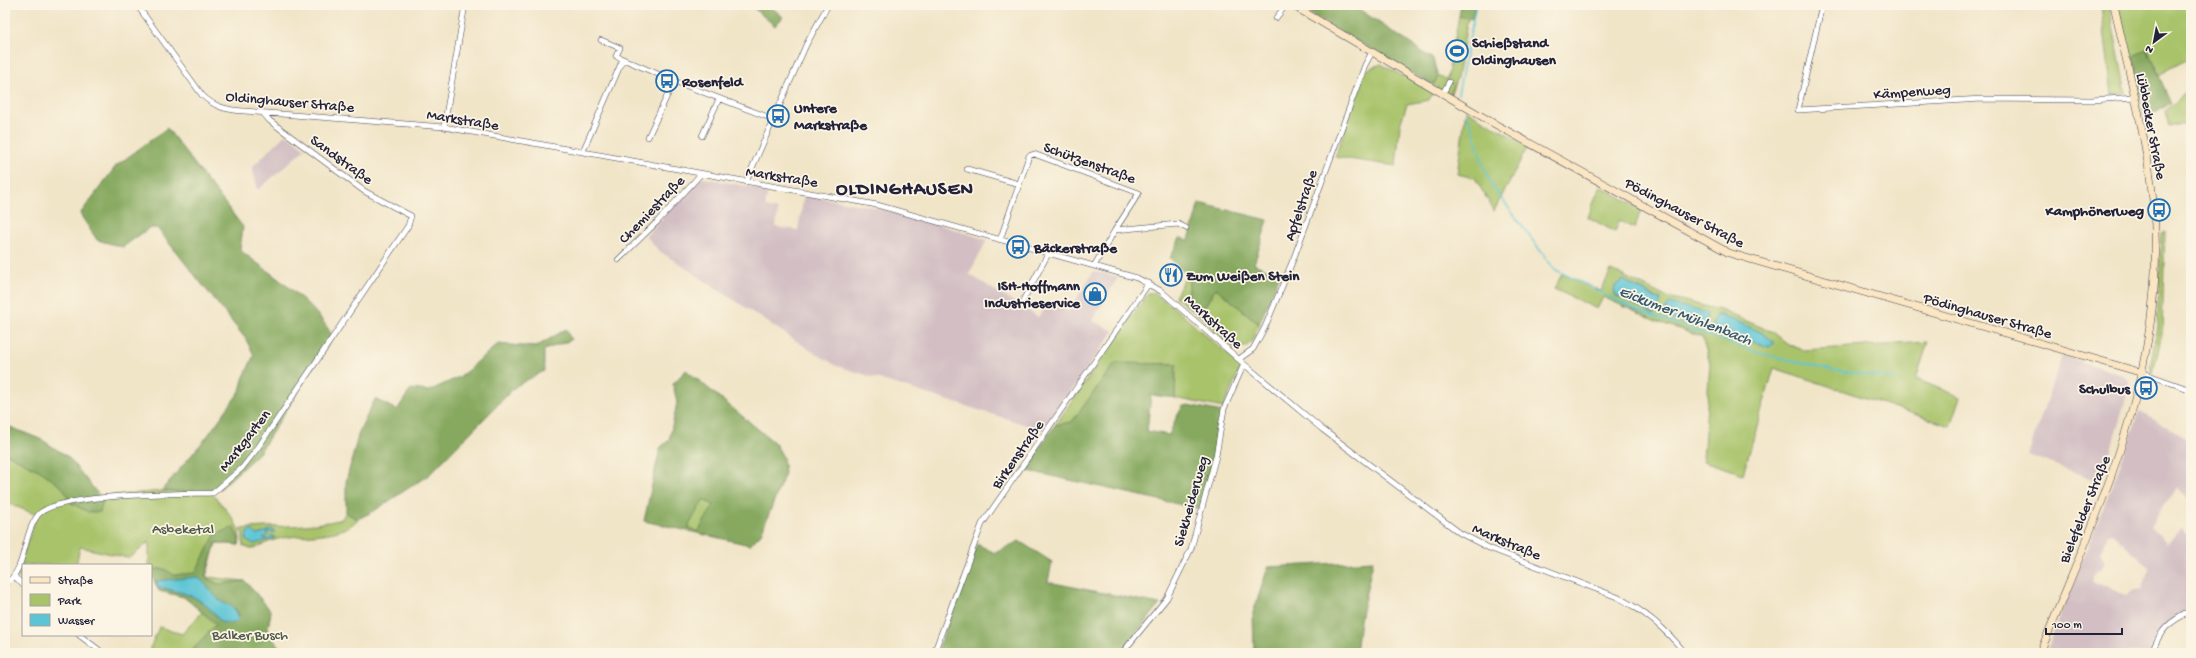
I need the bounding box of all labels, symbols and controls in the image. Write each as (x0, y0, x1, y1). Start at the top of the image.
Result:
north arrow (2134, 22, 2174, 62)
place label: Schießstand Oldinghausen (1472, 35, 1557, 70)
sports icon: Schießstand Oldinghausen (1444, 38, 1470, 64)
text: N (2144, 42, 2156, 56)
bus stop icon: Rosenfeld (654, 68, 680, 94)
street label: Lübbecker Straße (2131, 72, 2169, 181)
place label: Rosenfeld (681, 74, 745, 92)
street label: Kämpenweg (1873, 81, 1951, 105)
street label: Oldinghauser Straße (225, 88, 355, 118)
place label: Untere Markstraße (794, 100, 868, 135)
bus stop icon: Untere Markstraße (765, 103, 791, 129)
street label: Markstraße (425, 106, 500, 136)
street label: Sandstraße (306, 132, 376, 190)
street label: Schützenstraße (1041, 139, 1138, 189)
street label: Markstraße (744, 163, 819, 193)
street label: Apfelstraße (1281, 167, 1323, 244)
street label: Chemiestraße (615, 172, 690, 248)
street label: Pödinghauser Straße (1620, 174, 1747, 253)
district label: OLDINGHAUSEN (836, 179, 974, 202)
bus stop icon: Kamphönerweg (2146, 197, 2172, 223)
place label: Kamphönerweg (2044, 203, 2144, 221)
bus stop icon: Bäckerstraße (1005, 234, 1031, 260)
place label: Bäckerstraße (1033, 240, 1118, 258)
restaurant icon: Zum Weißen Stein (1158, 262, 1184, 288)
place label: Zum Weißen Stein (1186, 268, 1300, 286)
place label: ISH-Hoffmann Industrieservice (984, 278, 1081, 313)
shop icon: ISH-Hoffmann Industrieservice (1082, 281, 1108, 307)
water label: Eickumer Mühlenbach (1616, 283, 1754, 351)
street label: Pödinghauser Straße (1920, 290, 2054, 344)
street label: Markstraße (1180, 291, 1246, 354)
bus stop icon: Schulbus (2133, 375, 2159, 401)
place label: Schulbus (2079, 381, 2131, 399)
street label: Markgarten (216, 407, 275, 476)
street label: Birkenstraße (988, 417, 1049, 494)
street label: Bielefelder Straße (2056, 453, 2116, 567)
street label: Siekheiderweg (1170, 454, 1213, 549)
street label: Markstraße (1469, 520, 1544, 565)
park label: Asbeketal (152, 521, 214, 539)
legend (22, 564, 152, 636)
text: Straße (58, 575, 94, 589)
text: Park (57, 595, 83, 609)
scale bar (2046, 610, 2122, 636)
text: Wasser (58, 615, 96, 629)
text: 100 m (2051, 619, 2082, 633)
park label: Balker Busch (211, 627, 288, 645)

